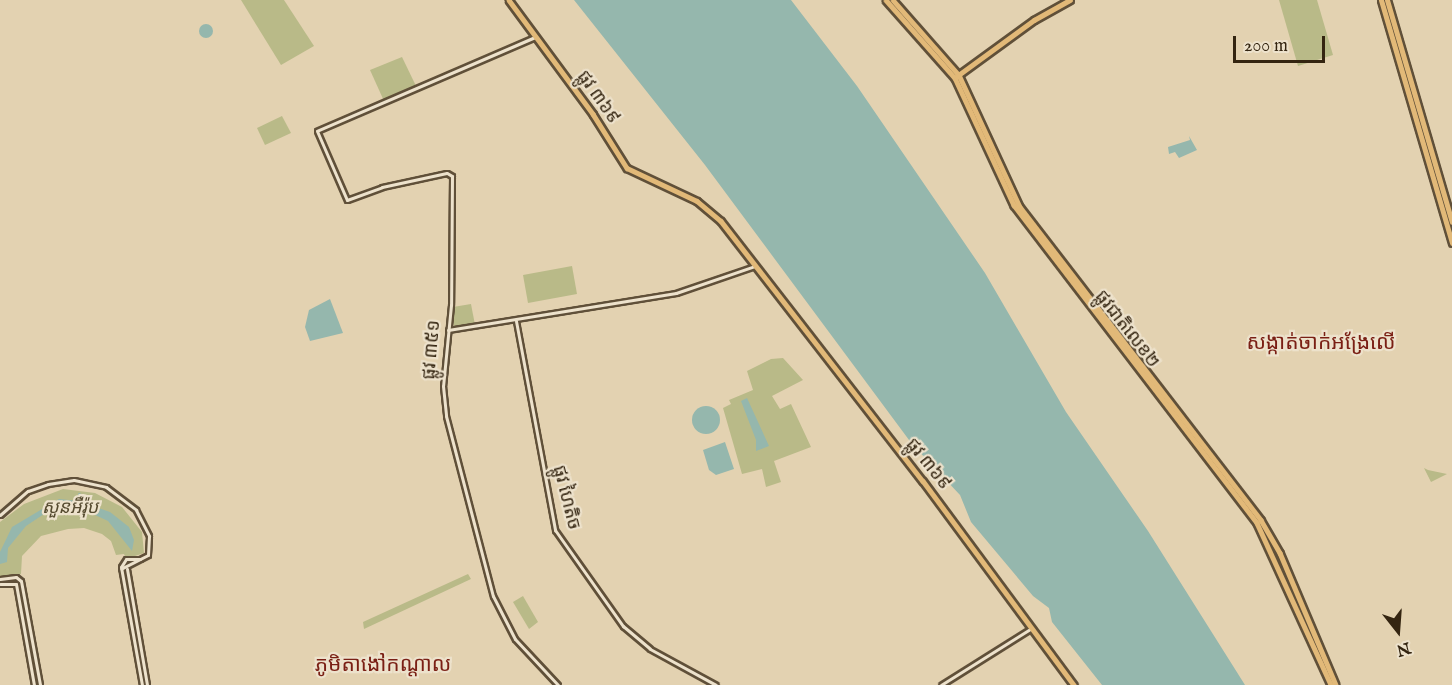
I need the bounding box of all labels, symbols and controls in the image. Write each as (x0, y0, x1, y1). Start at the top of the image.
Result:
scale bar (1236, 24, 1328, 62)
text: 200 m (1244, 35, 1288, 58)
street label: ផ្លូវ ៣៦៩ (571, 67, 623, 129)
street label: ផ្លូវជាតិលេខ២ (1089, 287, 1163, 373)
street label: ផ្លូវ ៣៥១ (420, 319, 446, 381)
district label: សង្កាត់ចាក់អង្រែលើ (1246, 331, 1396, 357)
street label: ផ្លូវ ៣៦៩ (900, 435, 954, 495)
street label: ផ្លូវ ហៃតិច (547, 464, 583, 532)
park label: សួនអឺរ៉ុប (42, 498, 98, 520)
north arrow (1368, 601, 1428, 661)
text: N (1394, 637, 1413, 660)
district label: ភូមិតាងៅកណ្តាល (315, 653, 451, 679)

